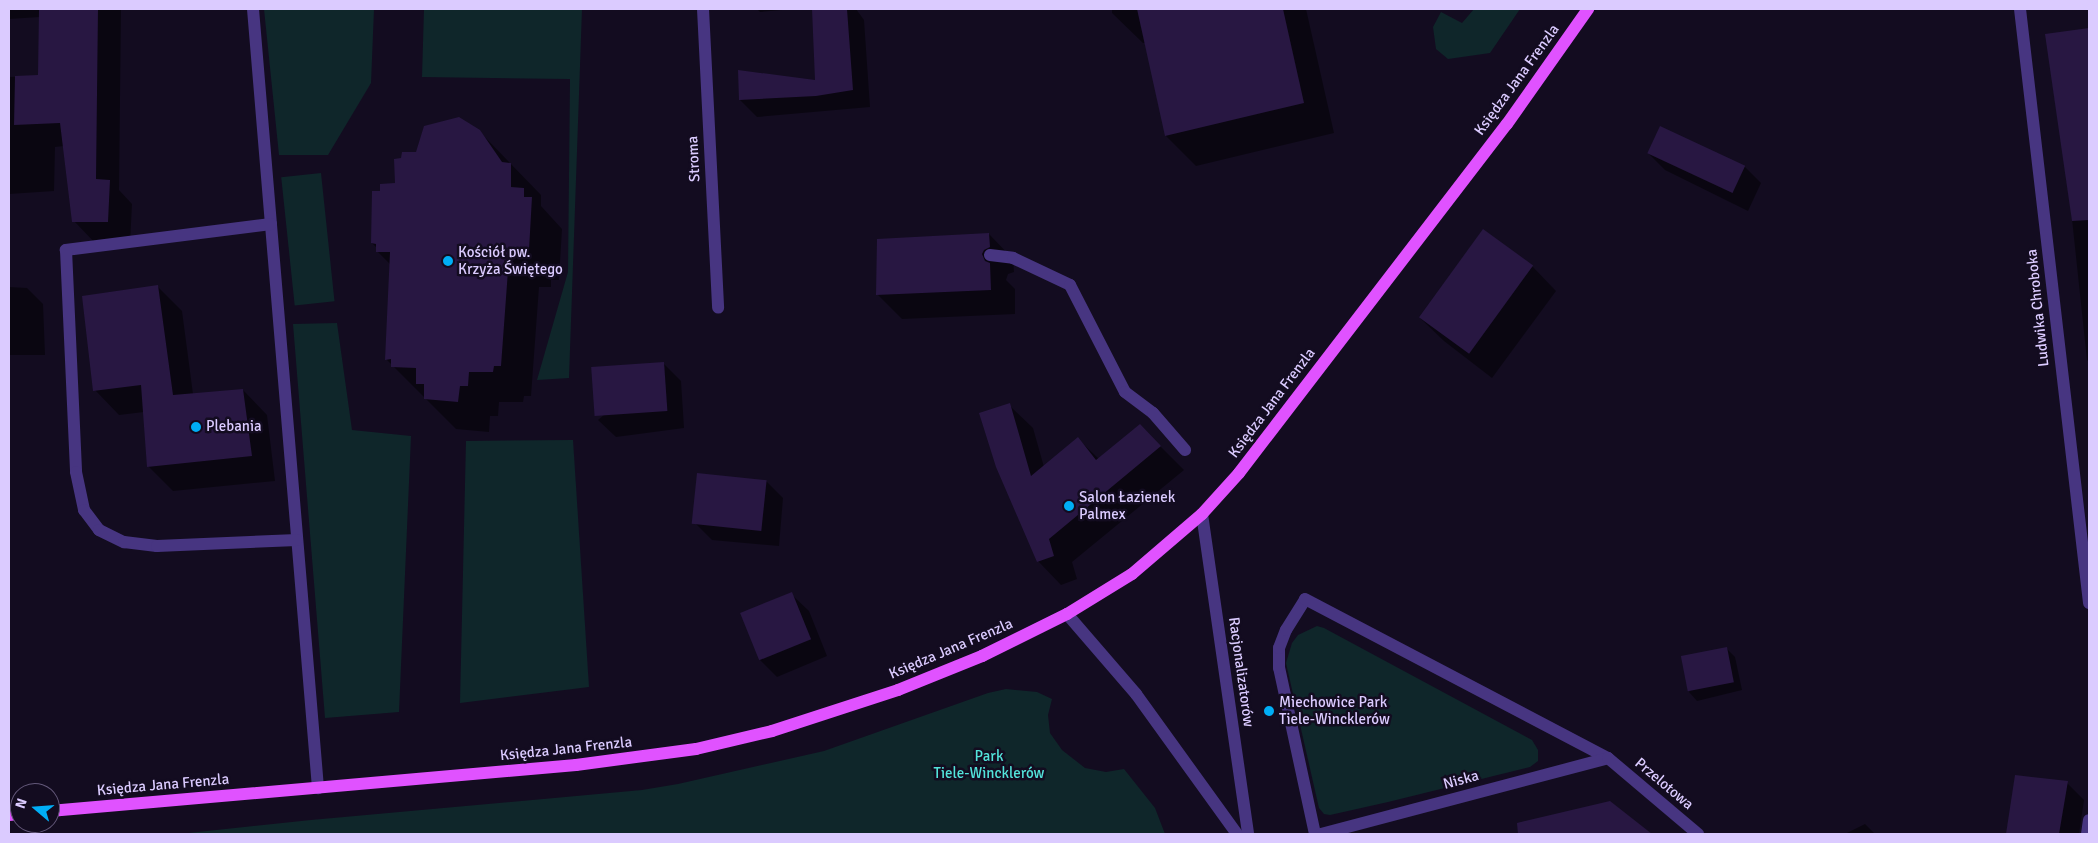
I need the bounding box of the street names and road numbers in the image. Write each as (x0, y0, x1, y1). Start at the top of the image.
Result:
street label: Księdza Jana Frenzla (1471, 21, 1563, 139)
street label: Stroma (684, 135, 704, 183)
street label: Ludwika Chroboka (2023, 248, 2053, 368)
street label: Księdza Jana Frenzla (1225, 345, 1319, 461)
street label: Księdza Jana Frenzla (886, 615, 1016, 683)
street label: Racjonalizatorów (1224, 616, 1258, 728)
street label: Księdza Jana Frenzla (499, 733, 633, 765)
street label: Przelotowa (1631, 754, 1697, 814)
street label: Niska (1441, 767, 1481, 793)
street label: Księdza Jana Frenzla (96, 770, 230, 800)

